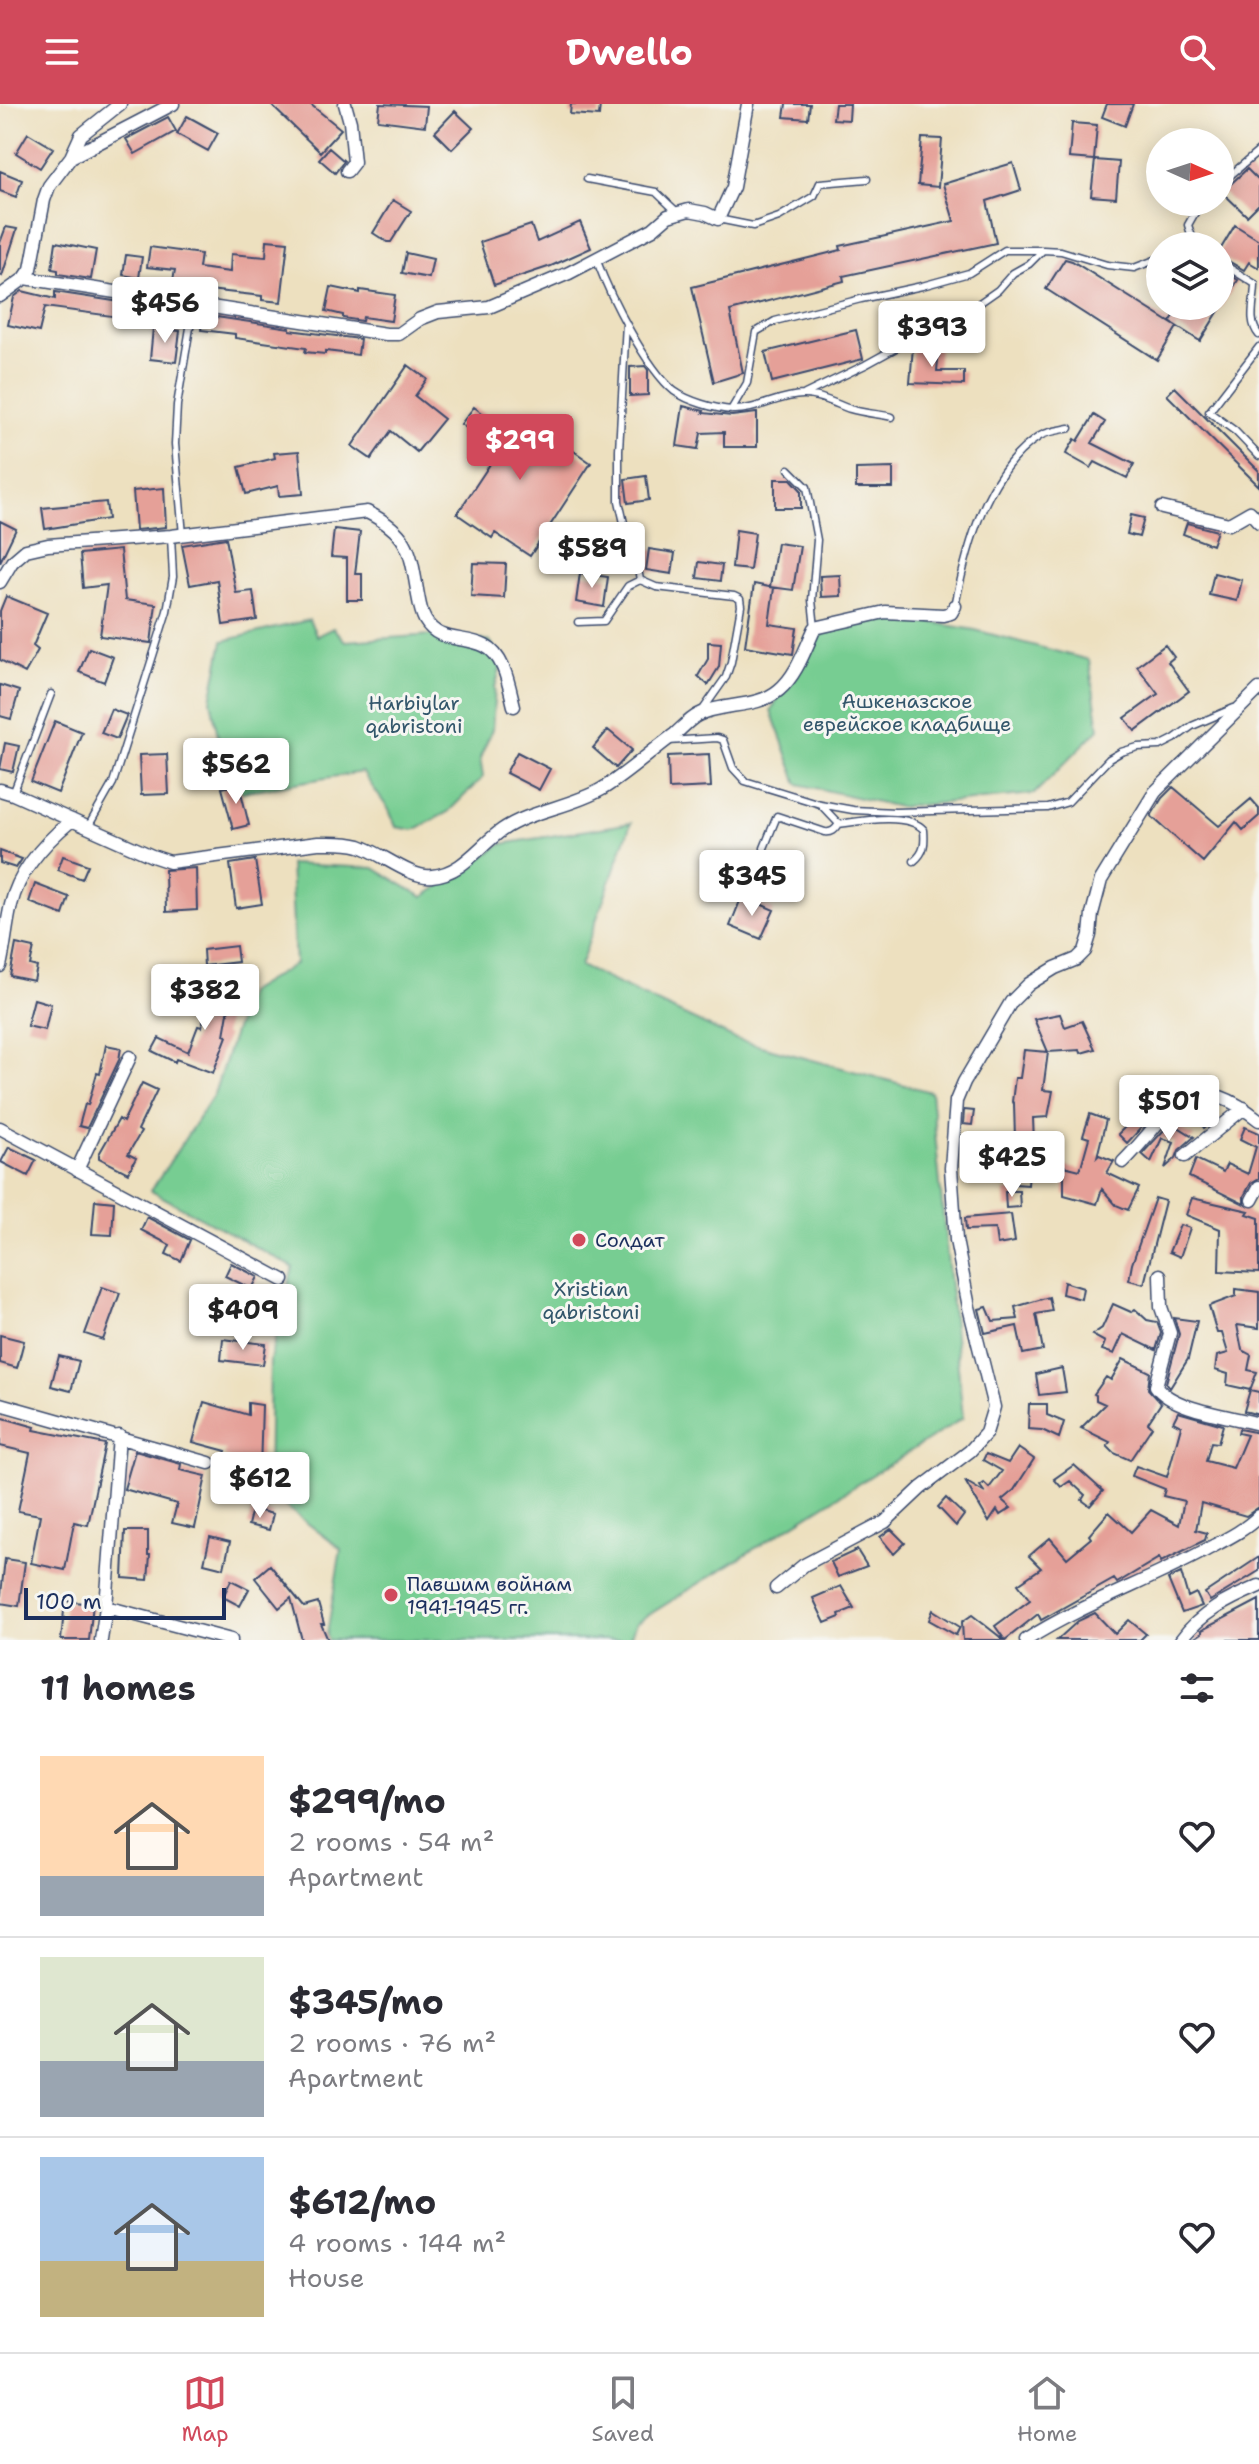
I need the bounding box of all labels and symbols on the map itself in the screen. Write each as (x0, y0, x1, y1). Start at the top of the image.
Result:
north arrow (1146, 128, 1234, 216)
pin: $456 (118, 277, 212, 345)
pin: $393 (885, 301, 979, 369)
pin: $299 (473, 414, 567, 482)
pin: $589 (545, 522, 639, 590)
park label: Ашкеназское еврейское кладбище (803, 688, 1011, 737)
park label: Harbiylar qabristoni (365, 690, 463, 739)
pin: $562 (189, 738, 283, 806)
pin: $345 (705, 850, 799, 918)
pin: $382 (158, 964, 252, 1032)
pin: $501 (1122, 1075, 1216, 1143)
pin: $425 (965, 1131, 1059, 1199)
place label: Солдат (595, 1227, 665, 1253)
marker: Солдат (570, 1231, 588, 1249)
park label: Xristian qabristoni (542, 1276, 640, 1325)
pin: $409 (196, 1284, 290, 1352)
pin: $612 (213, 1452, 307, 1520)
place label: Павшим войнам 1941-1945 гг. (407, 1571, 572, 1620)
scale bar (24, 1584, 226, 1620)
marker: Павшим войнам 1941-1945 гг. (382, 1586, 400, 1604)

